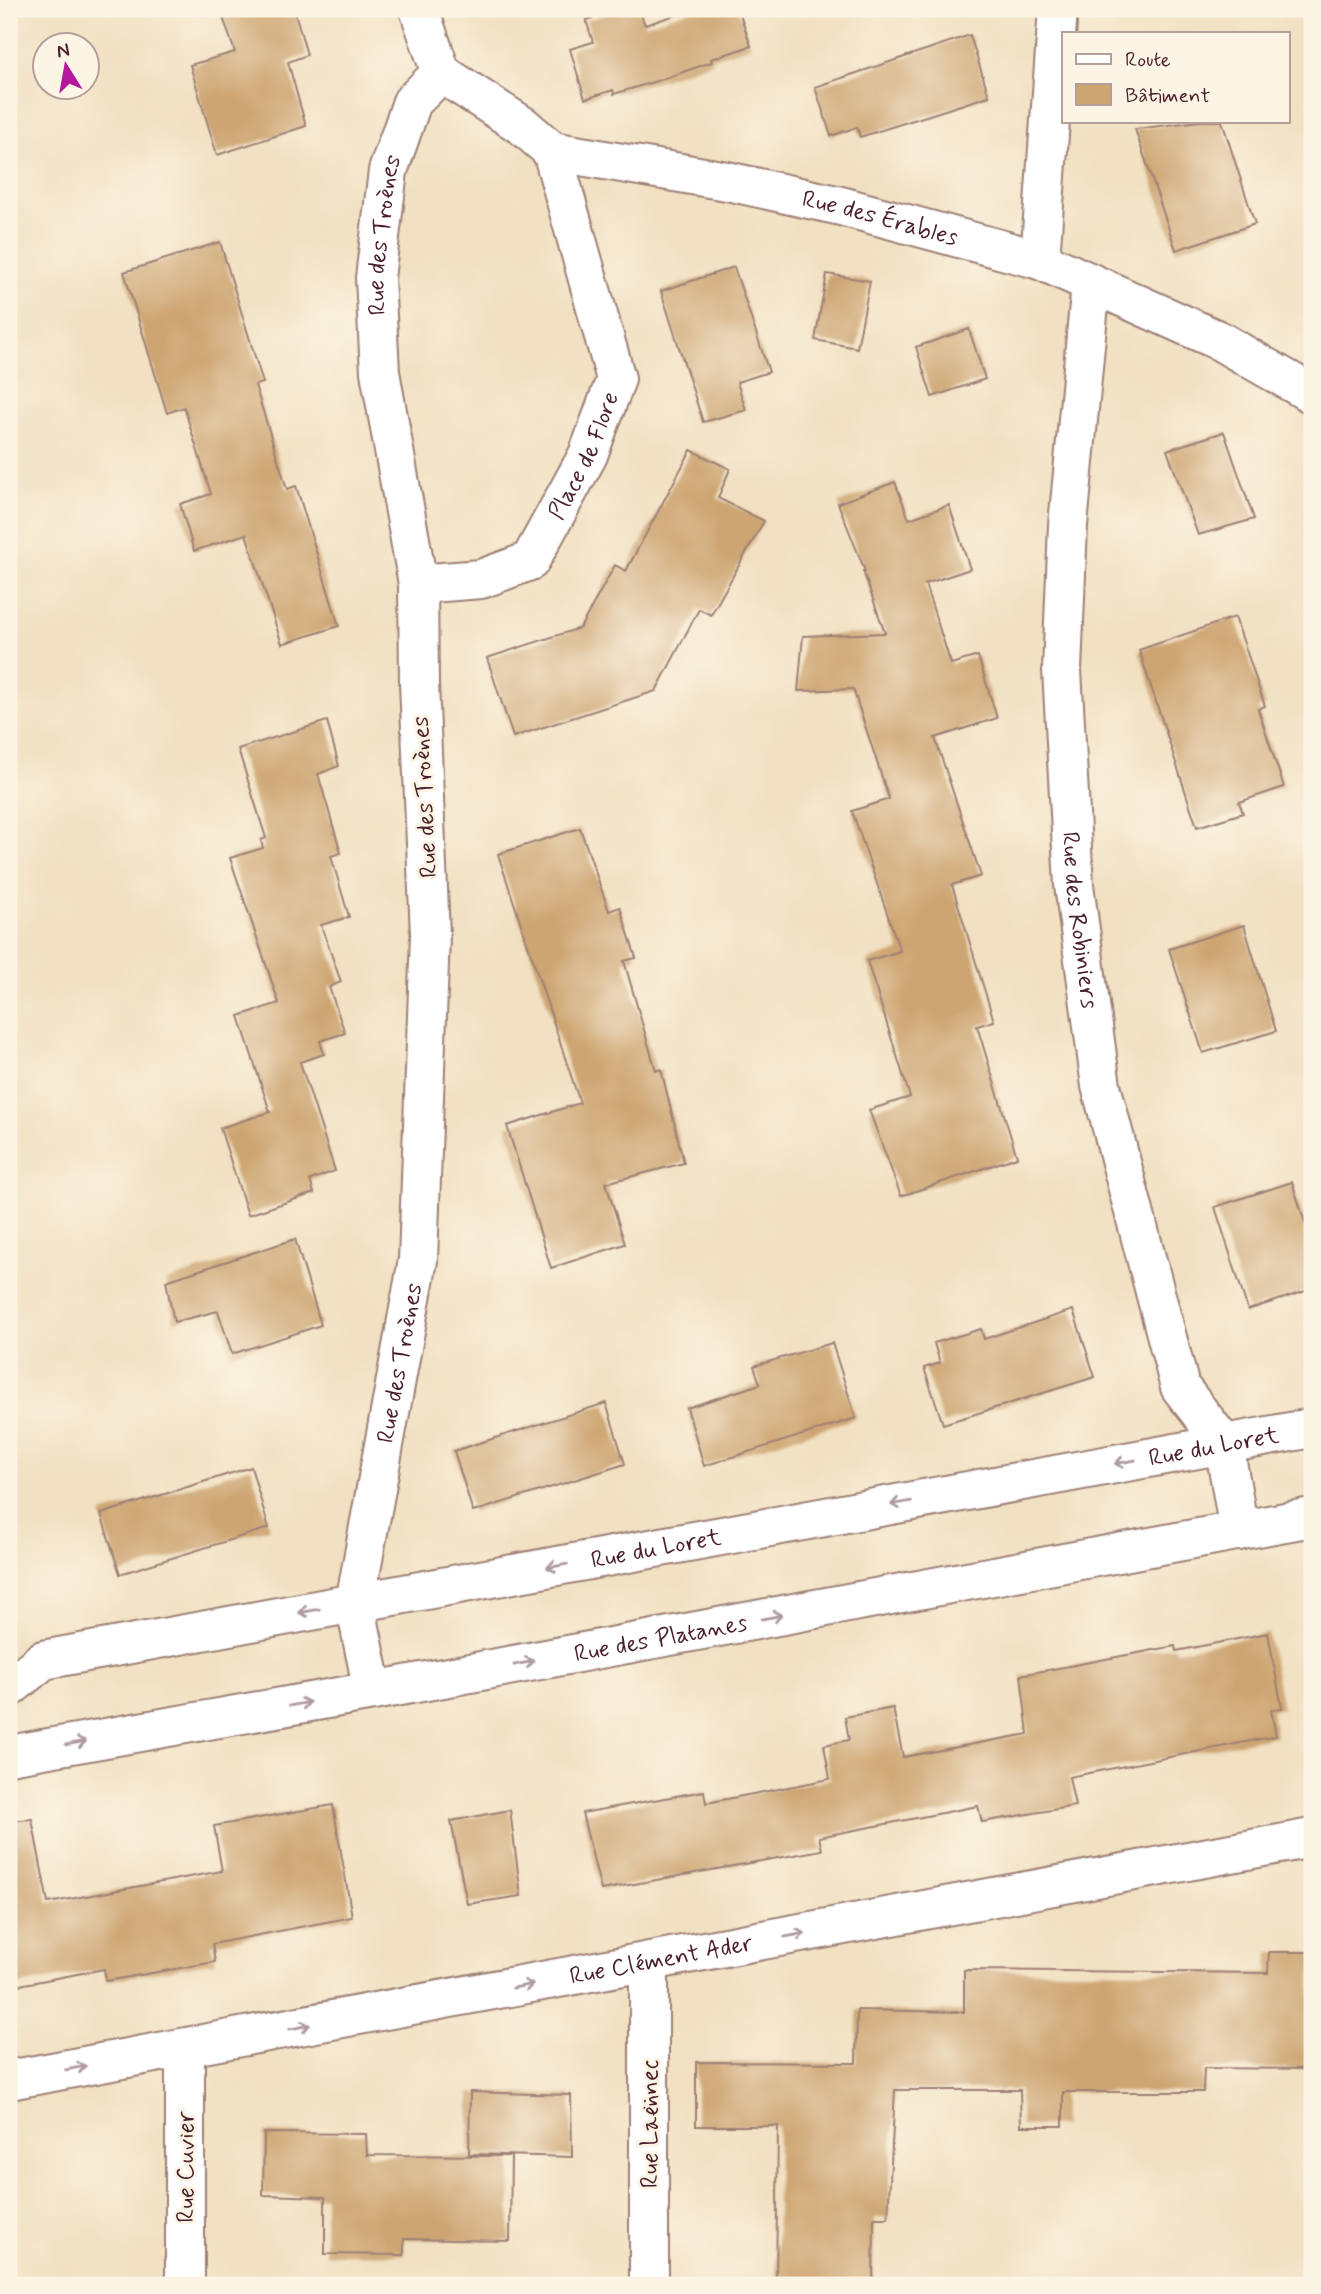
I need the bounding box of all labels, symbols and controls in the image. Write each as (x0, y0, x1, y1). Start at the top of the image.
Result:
north arrow (32, 32, 102, 102)
legend (1062, 32, 1290, 122)
text: N (54, 37, 72, 64)
text: Route (1125, 46, 1171, 74)
text: Bâtiment (1125, 82, 1210, 110)
street label: Rue des Troènes (361, 150, 410, 316)
street label: Rue des Érables (799, 184, 962, 254)
street label: Place de Flore (542, 388, 627, 526)
street label: Rue des Troènes (406, 715, 445, 879)
street label: Rue des Robiniers (1054, 831, 1105, 1011)
street label: Rue des Troènes (371, 1280, 431, 1446)
street label: Rue du Loret (1146, 1420, 1281, 1475)
one-way arrow (1114, 1456, 1137, 1469)
one-way arrow (890, 1497, 913, 1510)
street label: Rue du Loret (588, 1522, 724, 1577)
one-way arrow (546, 1560, 569, 1573)
one-way arrow (298, 1605, 321, 1619)
street label: Rue des Platanes (572, 1608, 750, 1670)
one-way arrow (760, 1610, 783, 1624)
one-way arrow (512, 1656, 535, 1670)
one-way arrow (288, 1697, 311, 1710)
one-way arrow (64, 1736, 87, 1749)
street label: Rue Clément Ader (567, 1928, 755, 1993)
one-way arrow (783, 1928, 806, 1941)
one-way arrow (511, 1979, 534, 1992)
one-way arrow (288, 2020, 311, 2034)
street label: Rue Laënnec (635, 2060, 666, 2188)
one-way arrow (64, 2061, 87, 2074)
street label: Rue Cuvier (171, 2110, 202, 2223)

